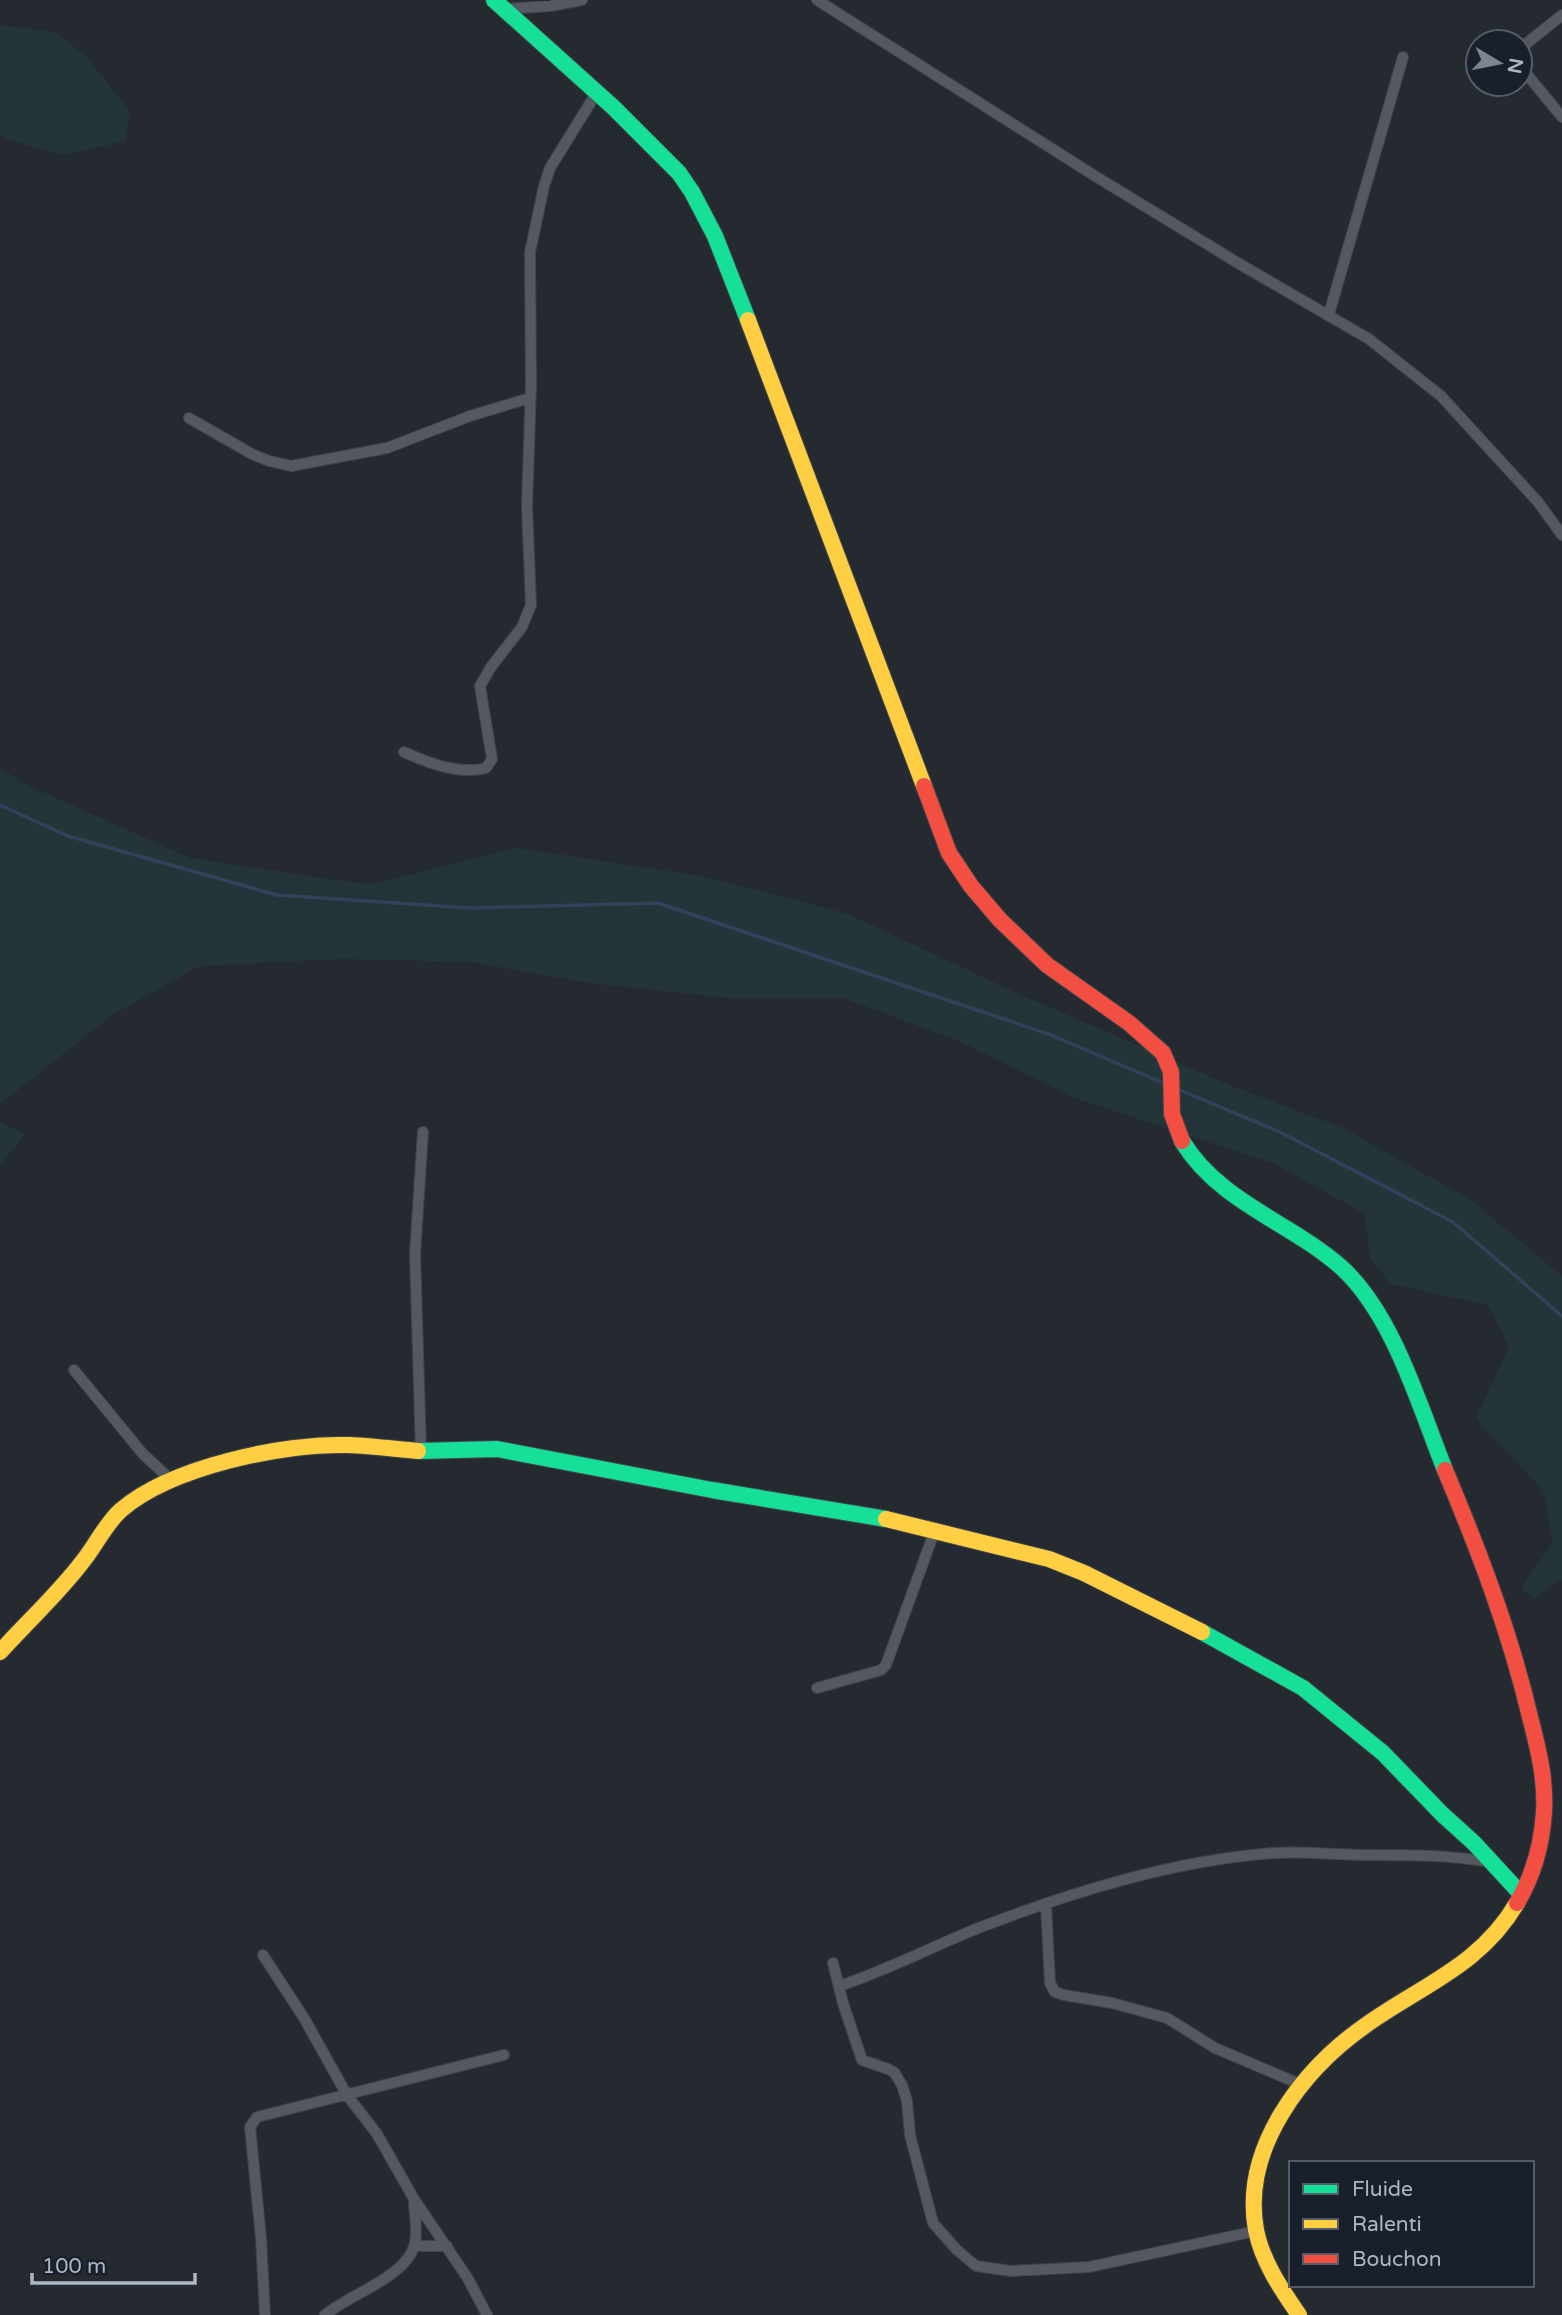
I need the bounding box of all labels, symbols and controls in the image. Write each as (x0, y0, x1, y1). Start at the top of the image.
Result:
north arrow (1464, 28, 1534, 98)
text: N (1503, 56, 1527, 75)
legend (1289, 2161, 1534, 2287)
text: Fluide (1352, 2177, 1413, 2202)
text: Ralenti (1352, 2212, 1422, 2237)
scale bar (32, 2242, 194, 2286)
text: Bouchon (1352, 2247, 1442, 2272)
text: 100 m (42, 2254, 106, 2279)

